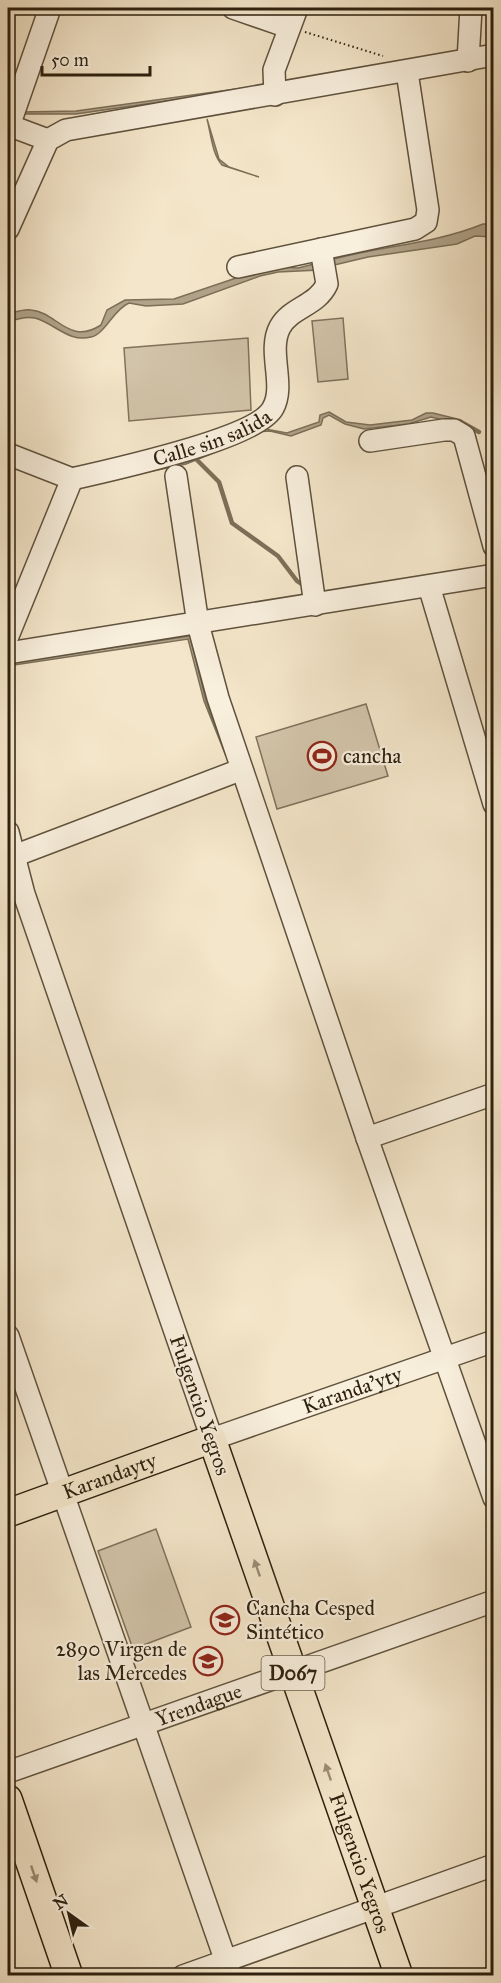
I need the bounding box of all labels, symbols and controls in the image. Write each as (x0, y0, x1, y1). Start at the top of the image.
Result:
scale bar (42, 39, 150, 77)
text: 50 m (51, 49, 89, 71)
street label: Calle sin salida (150, 404, 277, 472)
sports icon: cancha (306, 740, 338, 772)
place label: cancha (343, 743, 402, 769)
street label: Fulgencio Yegros (164, 1331, 236, 1479)
street label: Karanda'yty (299, 1361, 407, 1420)
street label: Karandayty (59, 1447, 161, 1505)
one-way arrow (252, 1559, 261, 1577)
place label: Cancha Cesped Sintético (246, 1595, 375, 1645)
school or university icon: Cancha Cesped Sintético (209, 1604, 241, 1636)
place label: 2890 Virgen de las Mercedes (56, 1636, 187, 1686)
school or university icon: 2890 Virgen de las Mercedes (192, 1645, 224, 1677)
road number: D067 (262, 1656, 324, 1690)
street label: Yrendague (152, 1678, 246, 1732)
one-way arrow (322, 1763, 332, 1781)
street label: Fulgencio Yegros (323, 1789, 396, 1937)
one-way arrow (29, 1865, 39, 1883)
north arrow (39, 1884, 99, 1944)
text: N (50, 1890, 72, 1914)

